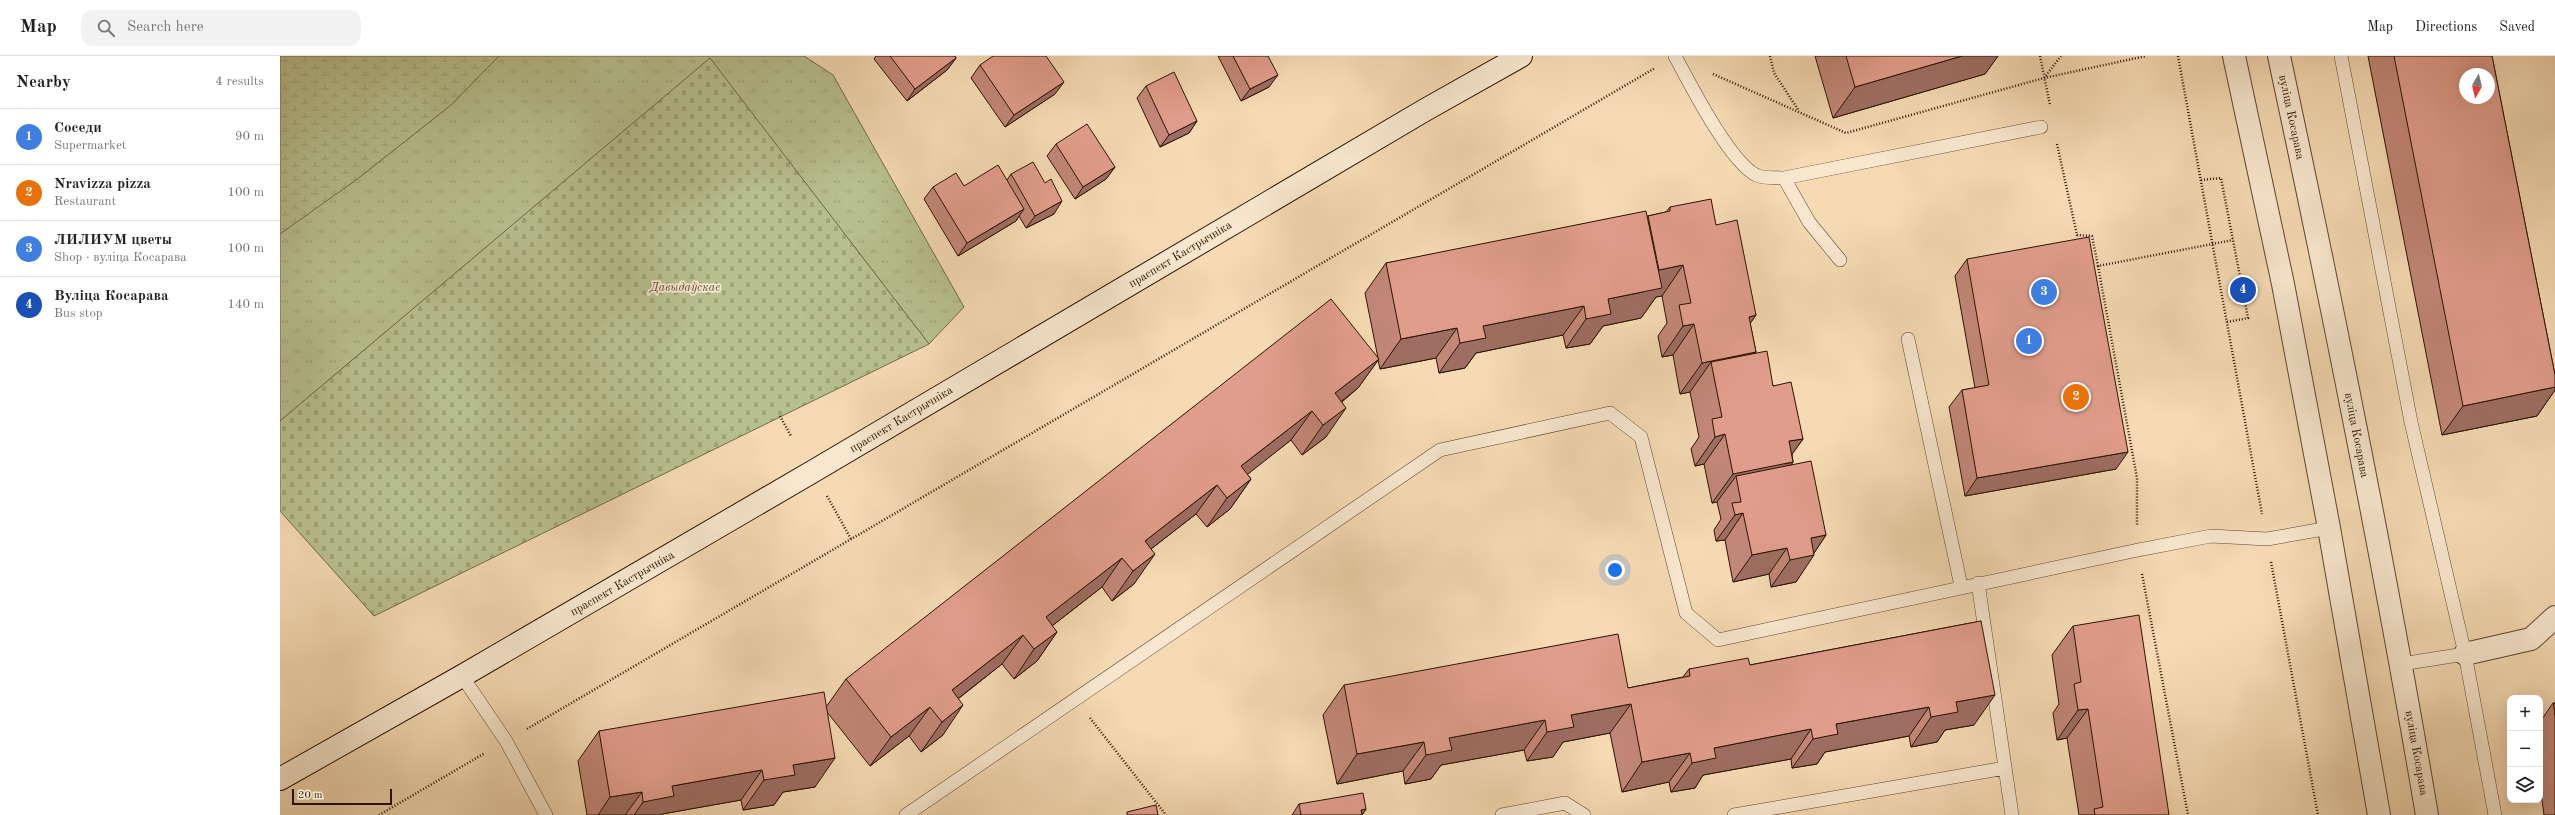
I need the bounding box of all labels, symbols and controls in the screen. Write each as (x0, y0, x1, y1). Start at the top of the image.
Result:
search box (81, 10, 361, 46)
icon: search (95, 17, 117, 39)
text: Map (20, 18, 57, 37)
text: Search here (127, 20, 204, 35)
text: Map (2367, 20, 2393, 34)
text: Directions (2415, 20, 2477, 34)
text: Saved (2499, 20, 2535, 34)
north arrow (2459, 68, 2495, 104)
text: Nearby (16, 74, 71, 91)
street label: вуліца Косарава (2276, 74, 2307, 161)
text: 4 results (215, 75, 264, 88)
text: Соседи (54, 121, 102, 136)
text: 1 (25, 130, 33, 143)
text: 90 m (235, 130, 264, 143)
text: Supermarket (54, 139, 126, 152)
text: Nravizza pizza (54, 177, 151, 192)
text: 2 (25, 186, 33, 199)
text: 100 m (227, 186, 264, 199)
text: Restaurant (54, 195, 116, 208)
street label: праспект Кастрычніка (1126, 218, 1234, 290)
text: ЛИЛИУМ цветы (54, 233, 172, 248)
text: 3 (25, 242, 33, 255)
text: 100 m (227, 242, 264, 255)
text: Shop · вуліца Косарава (54, 251, 187, 264)
pin: 4 (2230, 275, 2256, 305)
pin: 3 (2031, 277, 2057, 307)
park label: Давыдаўскае (648, 282, 720, 294)
text: Вуліца Косарава (54, 289, 169, 304)
text: 4 (25, 298, 33, 311)
text: 140 m (227, 298, 264, 311)
text: Bus stop (54, 307, 103, 320)
pin: 1 (2016, 326, 2042, 356)
pin: 2 (2063, 382, 2089, 412)
street label: праспект Кастрычніка (847, 383, 955, 455)
street label: вуліца Косарава (2342, 392, 2371, 479)
street label: праспект Кастрычніка (568, 548, 677, 619)
your location (1605, 560, 1625, 580)
map controls (2507, 695, 2543, 803)
button: + (2507, 695, 2543, 731)
street label: вуліца Косарава (2403, 709, 2430, 797)
button: − (2507, 731, 2543, 767)
button: layers (2507, 767, 2543, 803)
scale bar (292, 787, 392, 806)
text: 20 m (298, 790, 323, 801)

